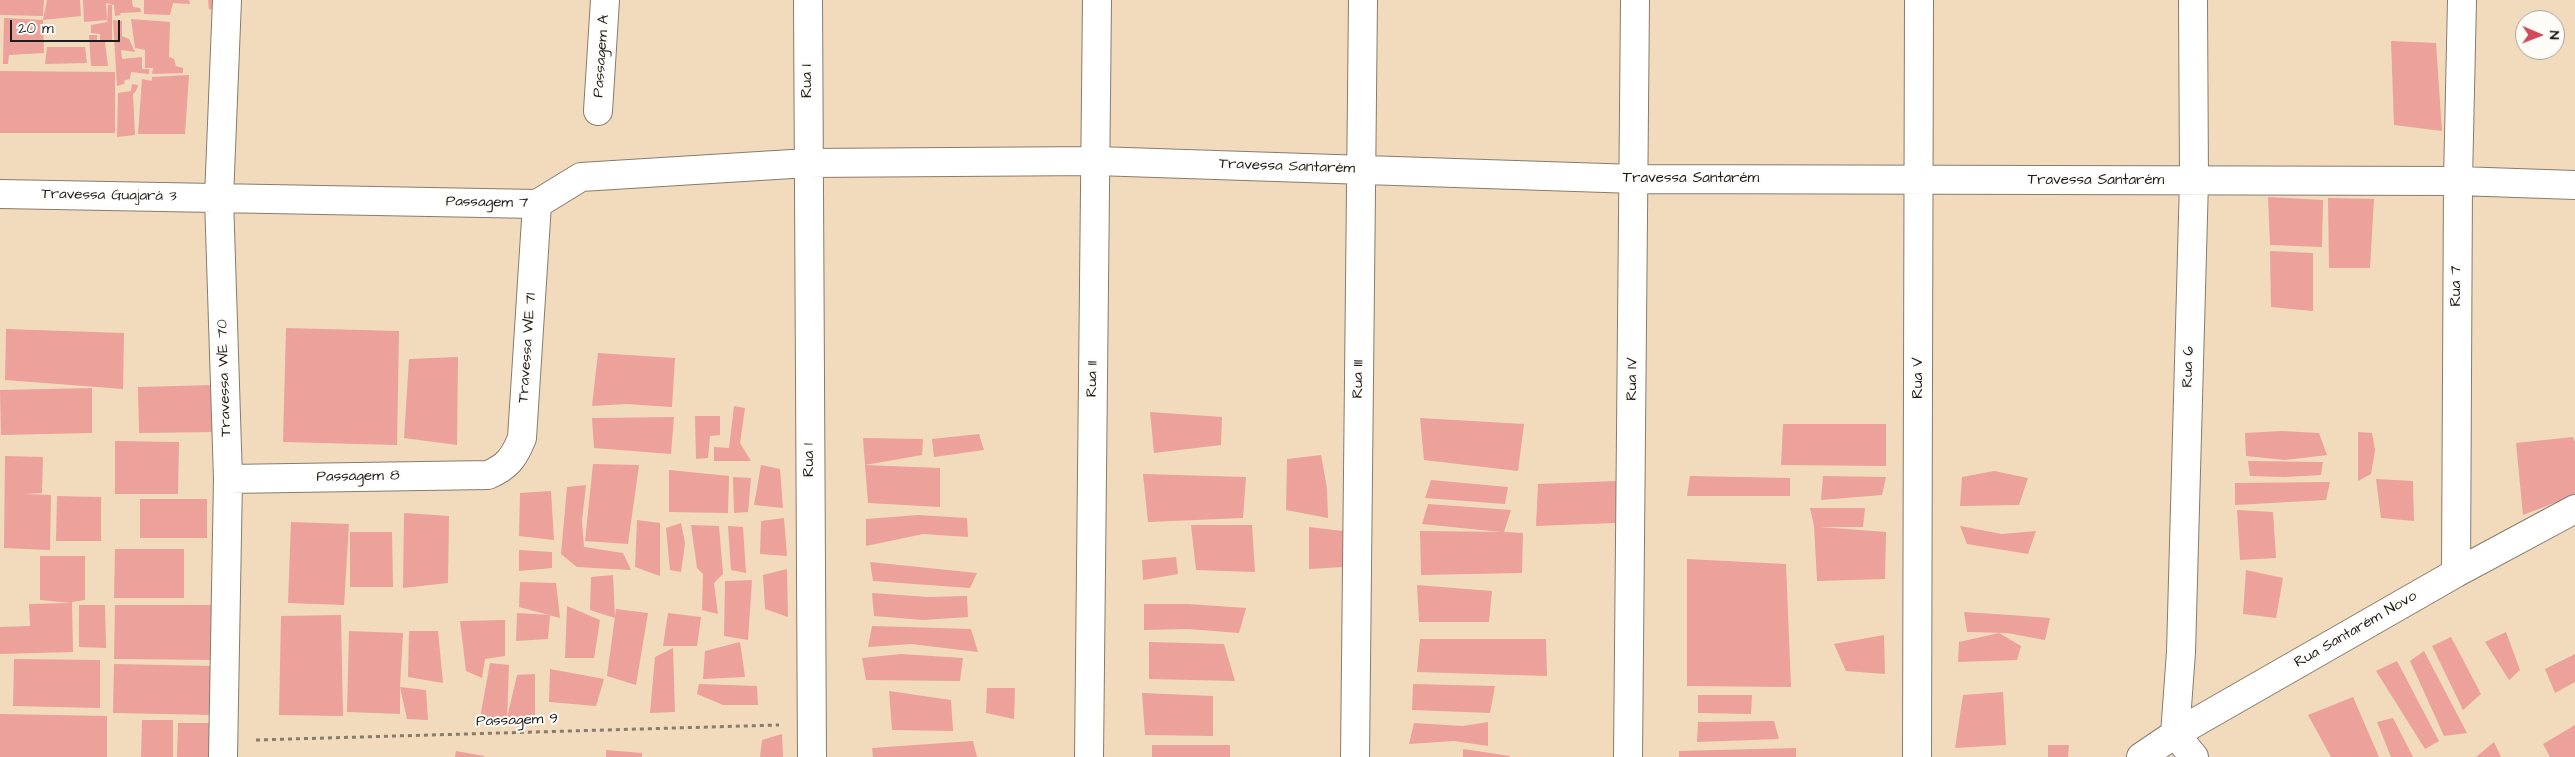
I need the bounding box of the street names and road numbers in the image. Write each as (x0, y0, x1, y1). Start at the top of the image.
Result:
street label: Passagem A (590, 14, 614, 98)
street label: Rua I (799, 64, 817, 98)
street label: Travessa Santarém (1219, 156, 1355, 178)
street label: Travessa Santarém (1623, 170, 1759, 188)
street label: Travessa Santarém (2028, 172, 2164, 190)
street label: Travessa Guajará 3 (41, 186, 177, 206)
street label: Passagem 7 (446, 193, 528, 213)
street label: Rua 7 (2448, 265, 2466, 307)
street label: Travessa WE 71 (515, 293, 541, 403)
street label: Travessa WE 70 (214, 319, 236, 437)
street label: Rua 6 (2179, 346, 2199, 388)
street label: Rua IV (1624, 357, 1642, 401)
street label: Rua V (1910, 357, 1928, 399)
street label: Rua III (1350, 359, 1368, 399)
street label: Rua II (1084, 361, 1102, 397)
street label: Rua 1 (801, 443, 819, 477)
street label: Passagem 8 (316, 467, 400, 487)
street label: Rua Santarém Novo (2292, 588, 2420, 672)
street label: Passagem 9 (476, 711, 558, 731)

